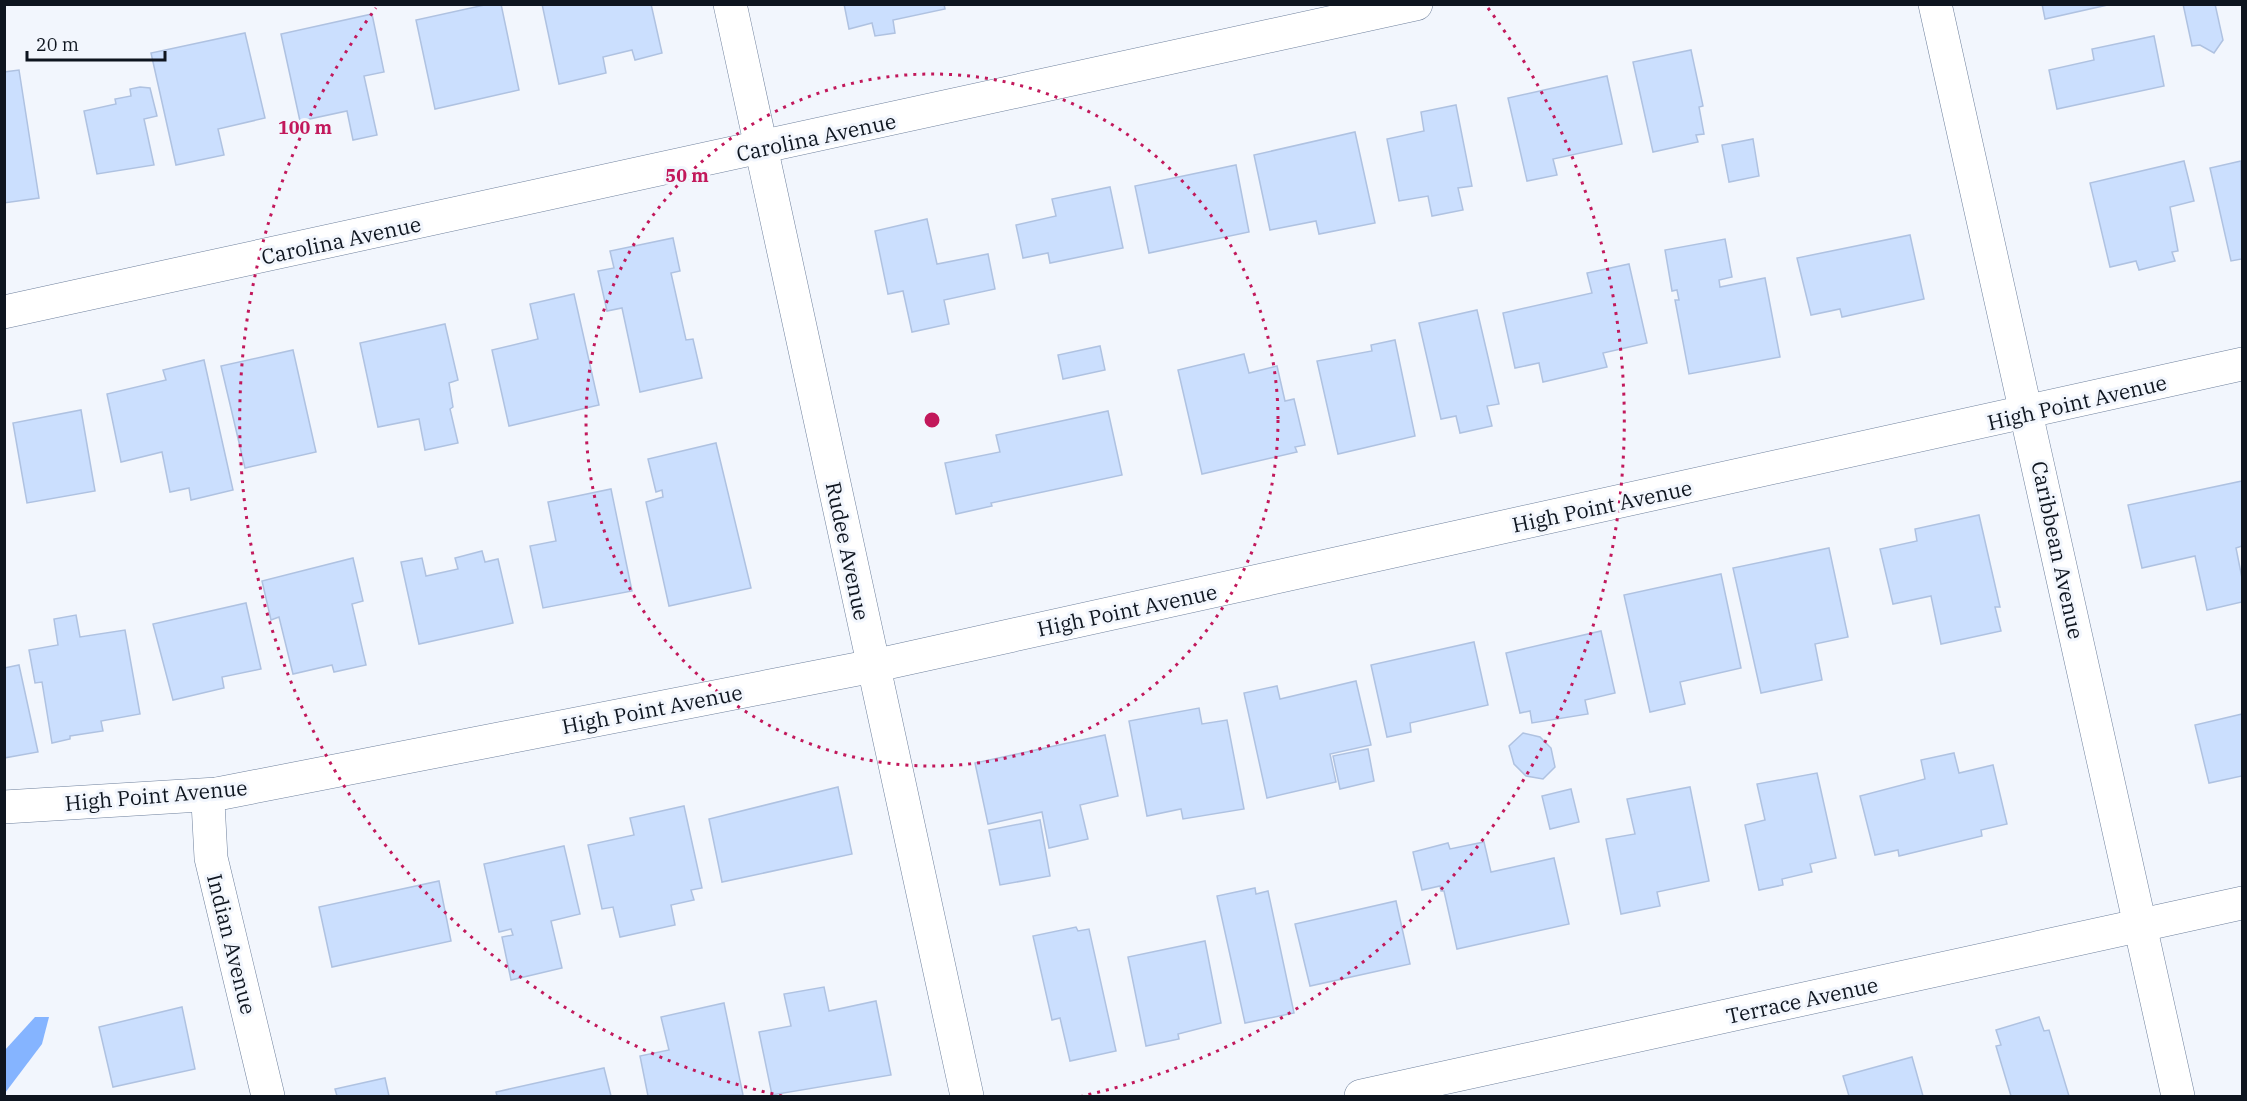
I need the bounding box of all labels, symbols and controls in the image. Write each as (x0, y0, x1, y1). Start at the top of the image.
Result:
scale bar (27, 24, 165, 62)
text: 20 m (36, 33, 79, 56)
street label: Carolina Avenue (734, 106, 898, 168)
text: 100 m (278, 116, 333, 139)
text: 50 m (665, 164, 709, 187)
street label: Carolina Avenue (259, 209, 423, 271)
street label: High Point Avenue (1985, 368, 2169, 436)
centre of rings (922, 410, 942, 430)
street label: Caribbean Avenue (2025, 458, 2091, 642)
street label: High Point Avenue (1509, 473, 1695, 539)
street label: Rudee Avenue (820, 479, 876, 623)
street label: High Point Avenue (1034, 577, 1220, 643)
street label: High Point Avenue (559, 678, 745, 740)
street label: High Point Avenue (64, 773, 248, 817)
street label: Indian Avenue (201, 871, 263, 1017)
street label: Terrace Avenue (1723, 970, 1881, 1030)

